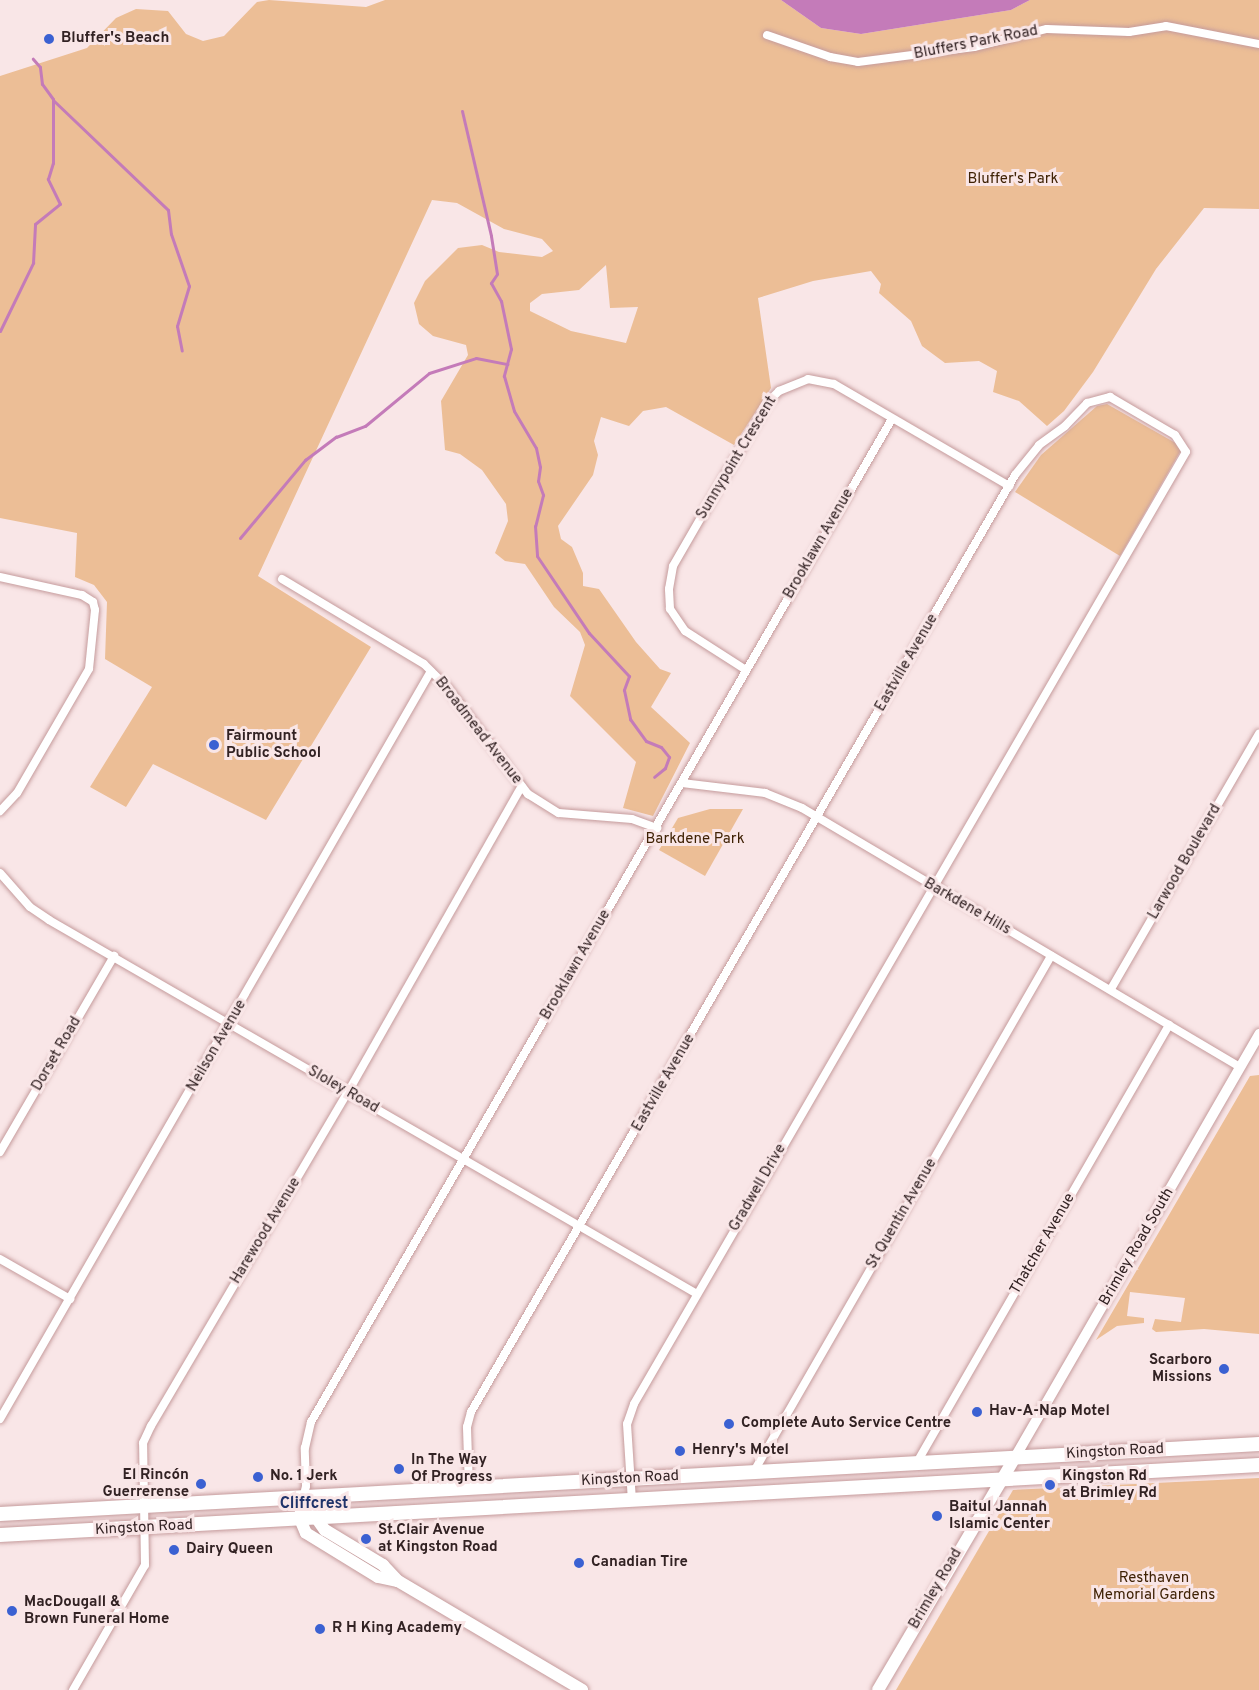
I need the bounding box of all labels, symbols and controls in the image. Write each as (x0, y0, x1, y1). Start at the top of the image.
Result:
street label: Bluffers Park Road (912, 22, 1040, 64)
place label: Bluffer's Beach (61, 30, 169, 48)
marker: Bluffer's Beach (42, 32, 56, 46)
park label: Bluffer's Park (967, 171, 1059, 189)
street label: Sunnypoint Crescent (693, 393, 781, 523)
street label: Brooklawn Avenue (780, 485, 858, 603)
street label: Eastville Avenue (872, 611, 942, 715)
street label: Broadmead Avenue (430, 674, 526, 788)
place label: Fairmount Public School (226, 727, 321, 762)
marker: Fairmount Public School (207, 738, 221, 752)
street label: Larwood Boulevard (1145, 801, 1225, 923)
park label: Barkdene Park (645, 831, 745, 849)
street label: Barkdene Hills (920, 875, 1014, 939)
street label: Brooklawn Avenue (537, 906, 615, 1024)
street label: Neilson Avenue (183, 997, 251, 1095)
street label: Dorset Road (29, 1014, 85, 1094)
street label: Eastville Avenue (629, 1031, 699, 1135)
street label: Sloley Road (304, 1062, 382, 1118)
street label: Gradwell Drive (726, 1141, 790, 1235)
street label: St Quentin Avenue (863, 1155, 941, 1273)
street label: Harewood Avenue (227, 1174, 305, 1288)
street label: Brimley Road South (1096, 1185, 1178, 1309)
street label: Thatcher Avenue (1007, 1190, 1079, 1298)
place label: Scarboro Missions (1149, 1351, 1212, 1386)
marker: Scarboro Missions (1217, 1362, 1231, 1376)
place label: Hav-A-Nap Motel (989, 1403, 1110, 1421)
marker: Hav-A-Nap Motel (970, 1405, 984, 1419)
place label: Complete Auto Service Centre (741, 1415, 952, 1433)
marker: Complete Auto Service Centre (722, 1417, 736, 1431)
street label: Kingston Road (1065, 1440, 1165, 1464)
place label: Henry's Motel (692, 1442, 789, 1460)
marker: Henry's Motel (673, 1444, 687, 1458)
place label: In The Way Of Progress (411, 1451, 493, 1486)
marker: In The Way Of Progress (392, 1462, 406, 1476)
place label: El Rincón Guerrerense (103, 1466, 189, 1501)
street label: Kingston Road (580, 1467, 680, 1491)
place label: Kingston Rd at Brimley Rd (1062, 1467, 1157, 1502)
place label: No. 1 Jerk (270, 1468, 338, 1486)
marker: No. 1 Jerk (251, 1470, 265, 1484)
marker: El Rincón Guerrerense (194, 1477, 208, 1491)
marker: Kingston Rd at Brimley Rd (1043, 1478, 1057, 1492)
district label: Cliffcrest (280, 1494, 348, 1514)
place label: Baitul Jannah Islamic Center (949, 1498, 1050, 1533)
marker: Baitul Jannah Islamic Center (930, 1509, 944, 1523)
street label: Kingston Road (94, 1516, 194, 1540)
place label: St.Clair Avenue at Kingston Road (378, 1521, 498, 1556)
marker: St.Clair Avenue at Kingston Road (359, 1532, 373, 1546)
place label: Dairy Queen (186, 1541, 273, 1559)
marker: Dairy Queen (167, 1543, 181, 1557)
street label: Brimley Road (906, 1546, 966, 1632)
place label: Canadian Tire (591, 1554, 688, 1572)
marker: Canadian Tire (572, 1556, 586, 1570)
park label: Resthaven Memorial Gardens (1093, 1569, 1215, 1604)
place label: MacDougall & Brown Funeral Home (24, 1593, 169, 1628)
marker: MacDougall & Brown Funeral Home (5, 1604, 19, 1618)
place label: R H King Academy (332, 1620, 463, 1638)
marker: R H King Academy (313, 1622, 327, 1636)

